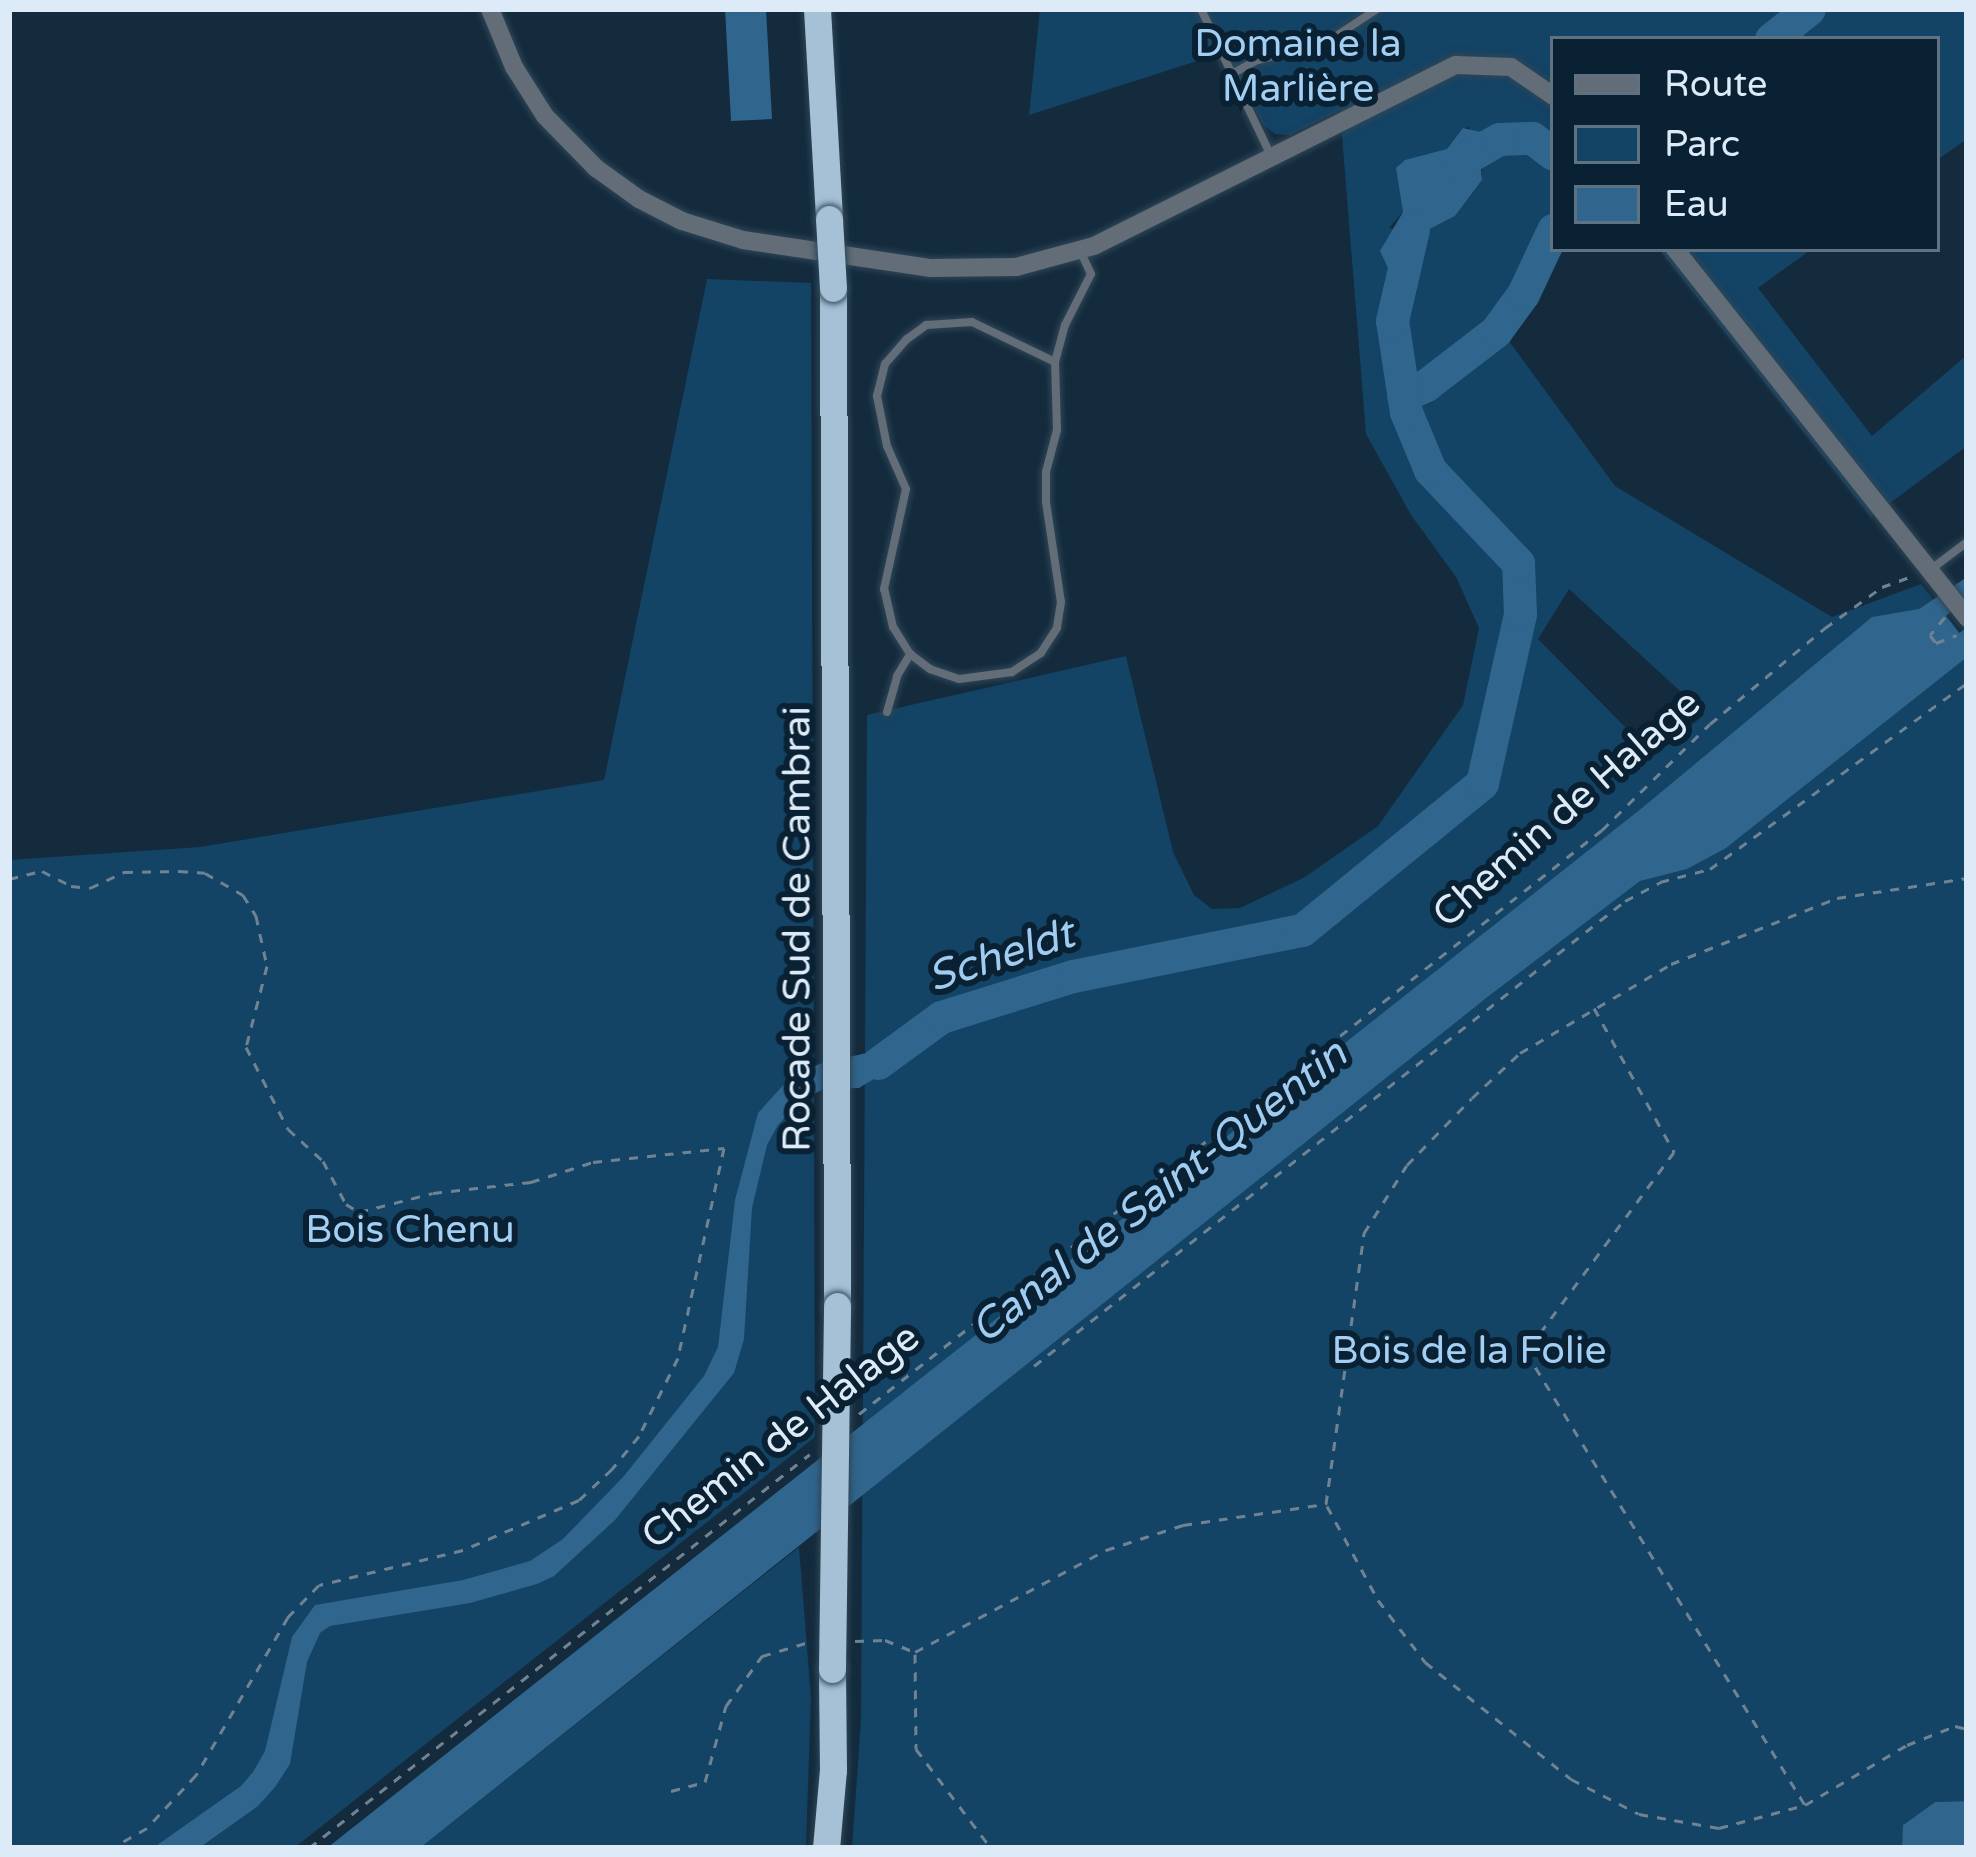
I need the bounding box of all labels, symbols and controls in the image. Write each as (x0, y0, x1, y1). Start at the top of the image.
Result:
park label: Domaine la Marlière (1194, 22, 1402, 113)
legend (1550, 36, 1940, 252)
text: Route (1664, 63, 1767, 106)
text: Parc (1664, 123, 1740, 166)
text: Eau (1664, 183, 1729, 226)
street label: Chemin de Halage (1424, 680, 1710, 938)
street label: Rocade Sud de Cambrai (775, 706, 821, 1152)
water label: Scheldt (922, 909, 1080, 1003)
water label: Canal de Saint-Quentin (961, 1030, 1357, 1354)
park label: Bois Chenu (305, 1207, 515, 1253)
street label: Chemin de Halage (633, 1314, 929, 1560)
park label: Bois de la Folie (1331, 1328, 1607, 1374)

